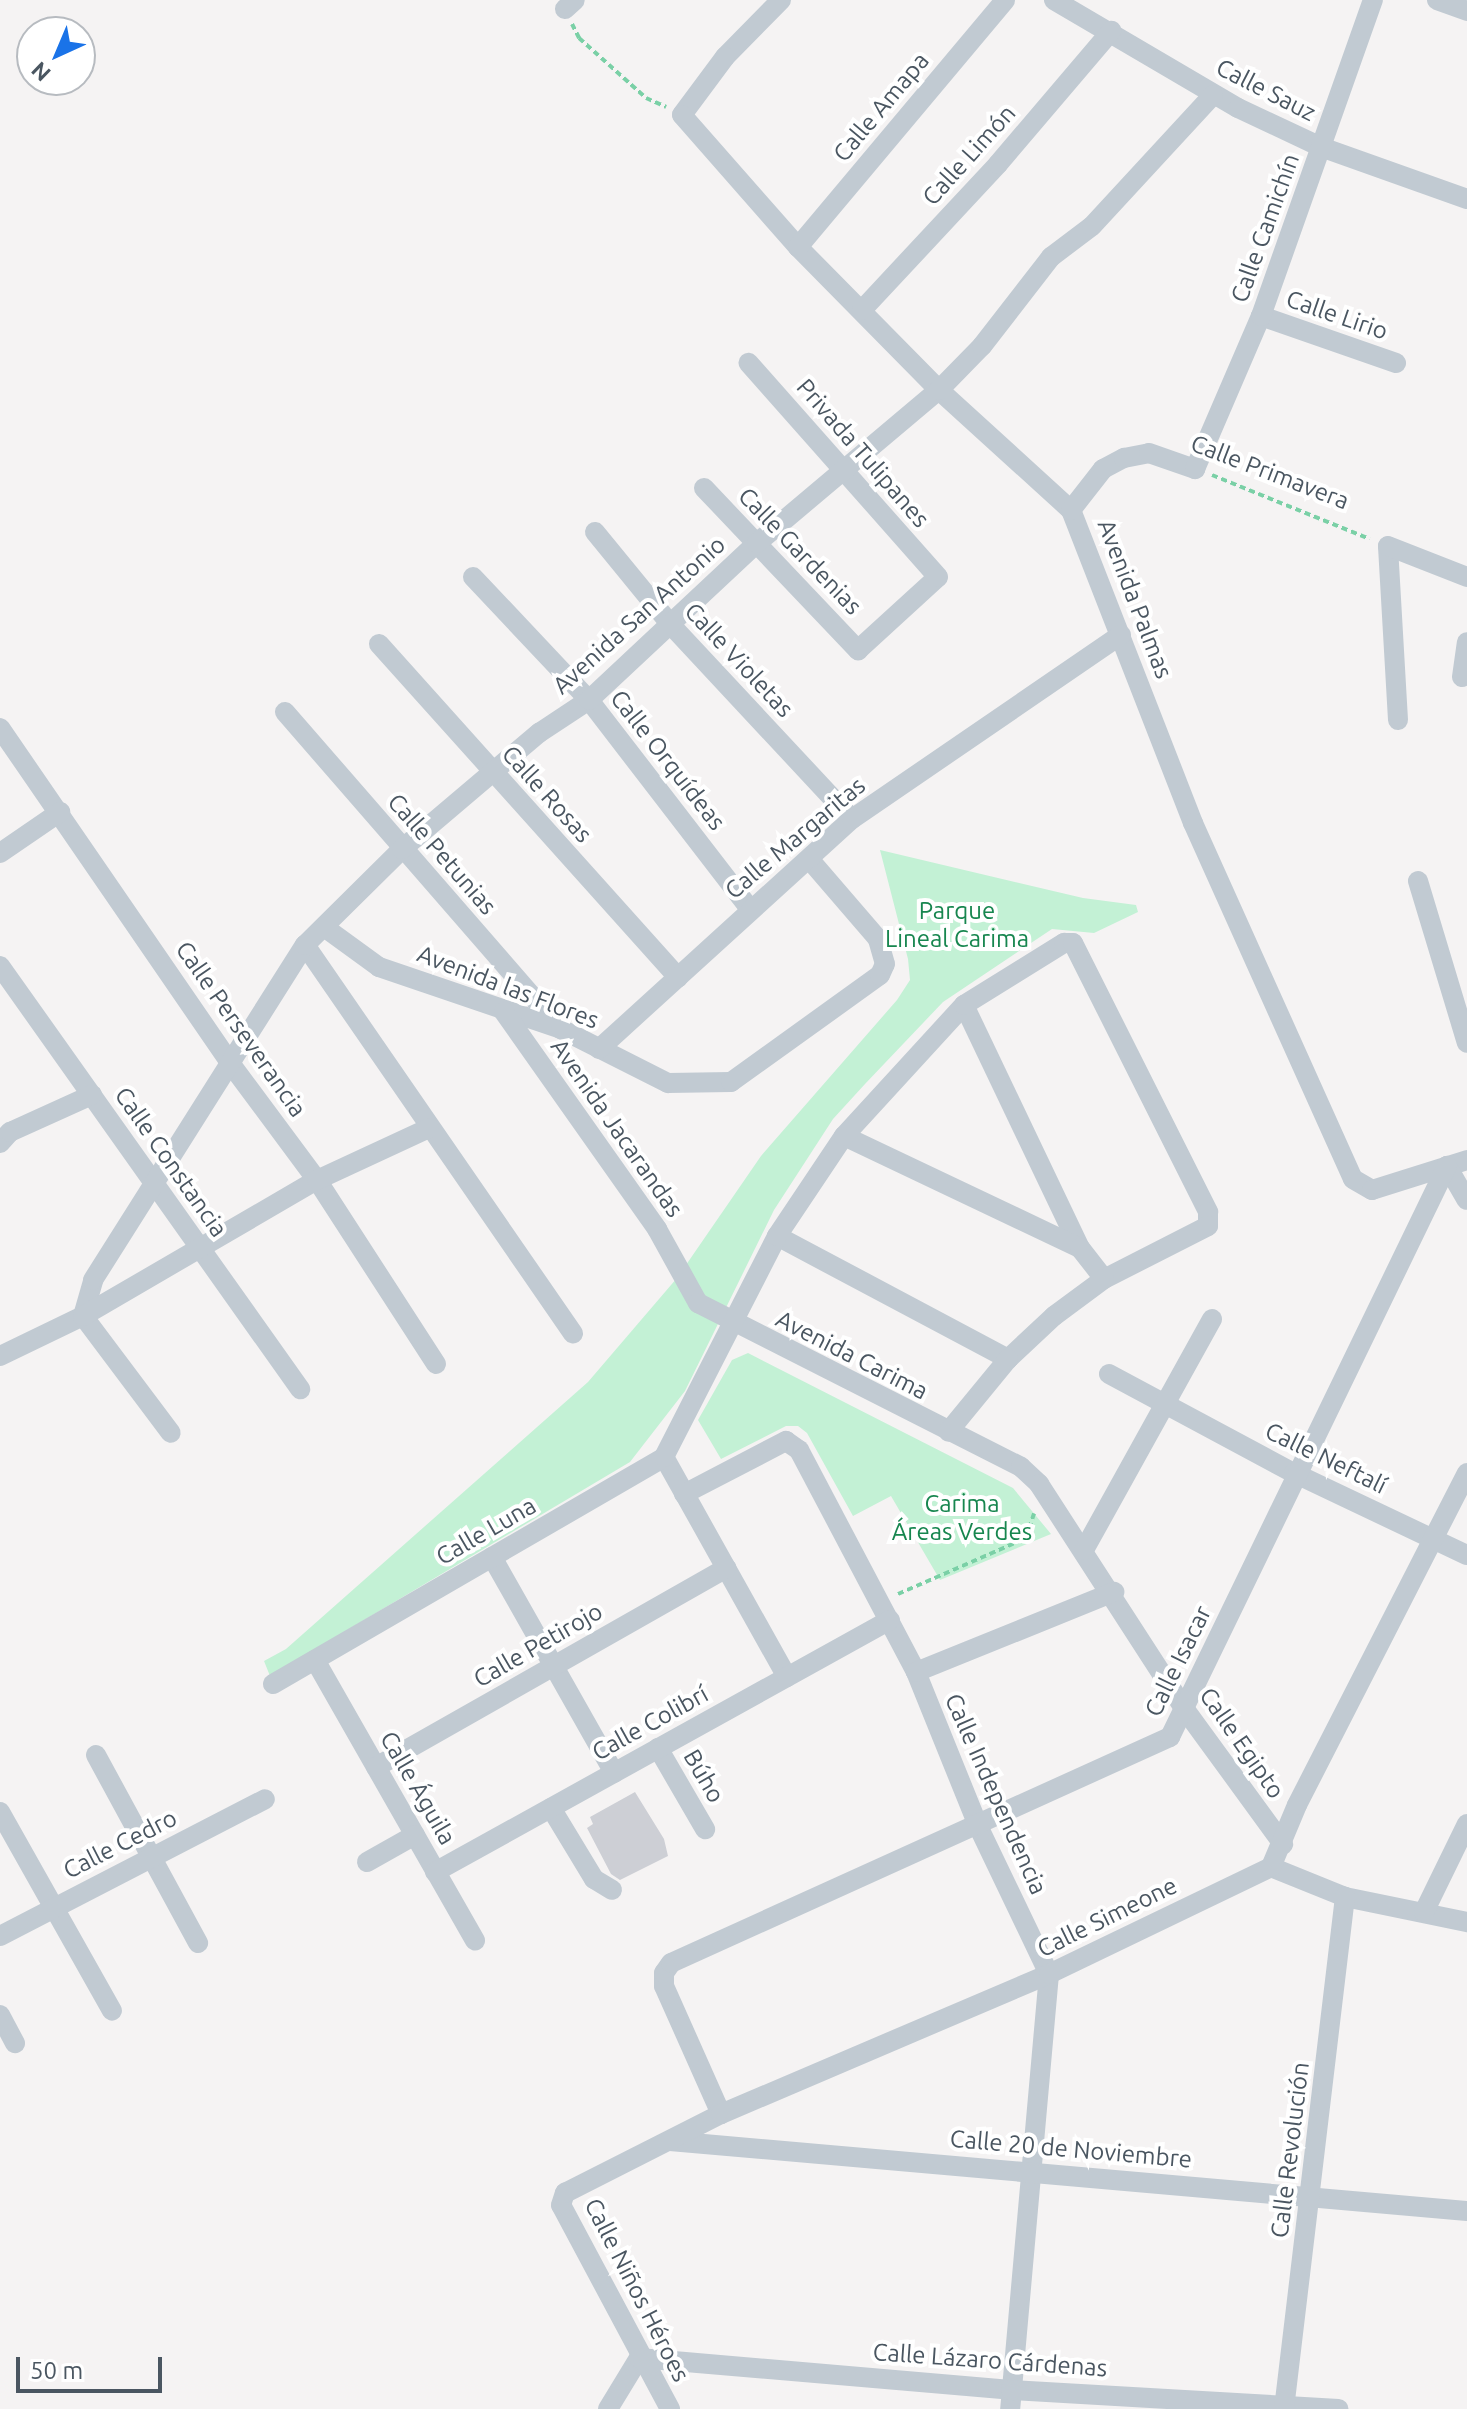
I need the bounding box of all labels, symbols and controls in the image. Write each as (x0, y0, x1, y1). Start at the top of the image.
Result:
north arrow (16, 16, 96, 96)
street label: Calle Amapa (827, 47, 935, 167)
street label: Calle Sauz (1211, 53, 1321, 127)
text: N (26, 57, 55, 87)
street label: Calle Limón (917, 99, 1021, 211)
street label: Calle Camichín (1225, 150, 1305, 306)
street label: Calle Lirio (1282, 284, 1392, 346)
street label: Privada Tulipanes (791, 373, 935, 533)
street label: Calle Primavera (1187, 429, 1353, 515)
street label: Calle Gardenias (732, 482, 868, 620)
street label: Avenida Palmas (1091, 515, 1179, 683)
street label: Avenida San Antonio (547, 530, 731, 700)
street label: Calle Violetas (679, 597, 799, 723)
street label: Calle Orquídeas (604, 684, 732, 836)
street label: Calle Rosas (496, 740, 598, 848)
street label: Calle Margaritas (719, 771, 871, 905)
street label: Calle Petunias (382, 788, 502, 920)
park label: Parque Lineal Carima (885, 897, 1029, 953)
street label: Calle Perseverancia (170, 936, 312, 1122)
street label: Avenida las Flores (413, 939, 603, 1035)
street label: Avenida Jacarandas (545, 1033, 689, 1223)
street label: Calle Constancia (109, 1082, 233, 1242)
street label: Avenida Carima (771, 1304, 933, 1406)
street label: Calle Neftalí (1260, 1416, 1392, 1500)
park label: Carima Áreas Verdes (892, 1490, 1032, 1546)
street label: Calle Luna (431, 1491, 541, 1571)
street label: Calle Petirojo (469, 1597, 607, 1693)
street label: Calle Isacar (1139, 1601, 1217, 1721)
street label: Calle Colibrí (587, 1679, 713, 1767)
street label: Calle Egipto (1193, 1682, 1291, 1804)
street label: Calle Independencia (939, 1689, 1053, 1899)
street label: Calle Águila (374, 1726, 462, 1850)
street label: Búho (677, 1744, 731, 1808)
street label: Calle Cedro (58, 1803, 182, 1885)
street label: Calle Simeone (1032, 1871, 1182, 1963)
street label: Calle Revolución (1265, 2060, 1315, 2240)
street label: Calle 20 de Noviembre (949, 2124, 1193, 2174)
street label: Calle Niños Héroes (578, 2194, 696, 2386)
street label: Calle Lázaro Cárdenas (872, 2337, 1108, 2383)
scale bar (20, 2341, 166, 2391)
text: 50 m (30, 2357, 83, 2384)

